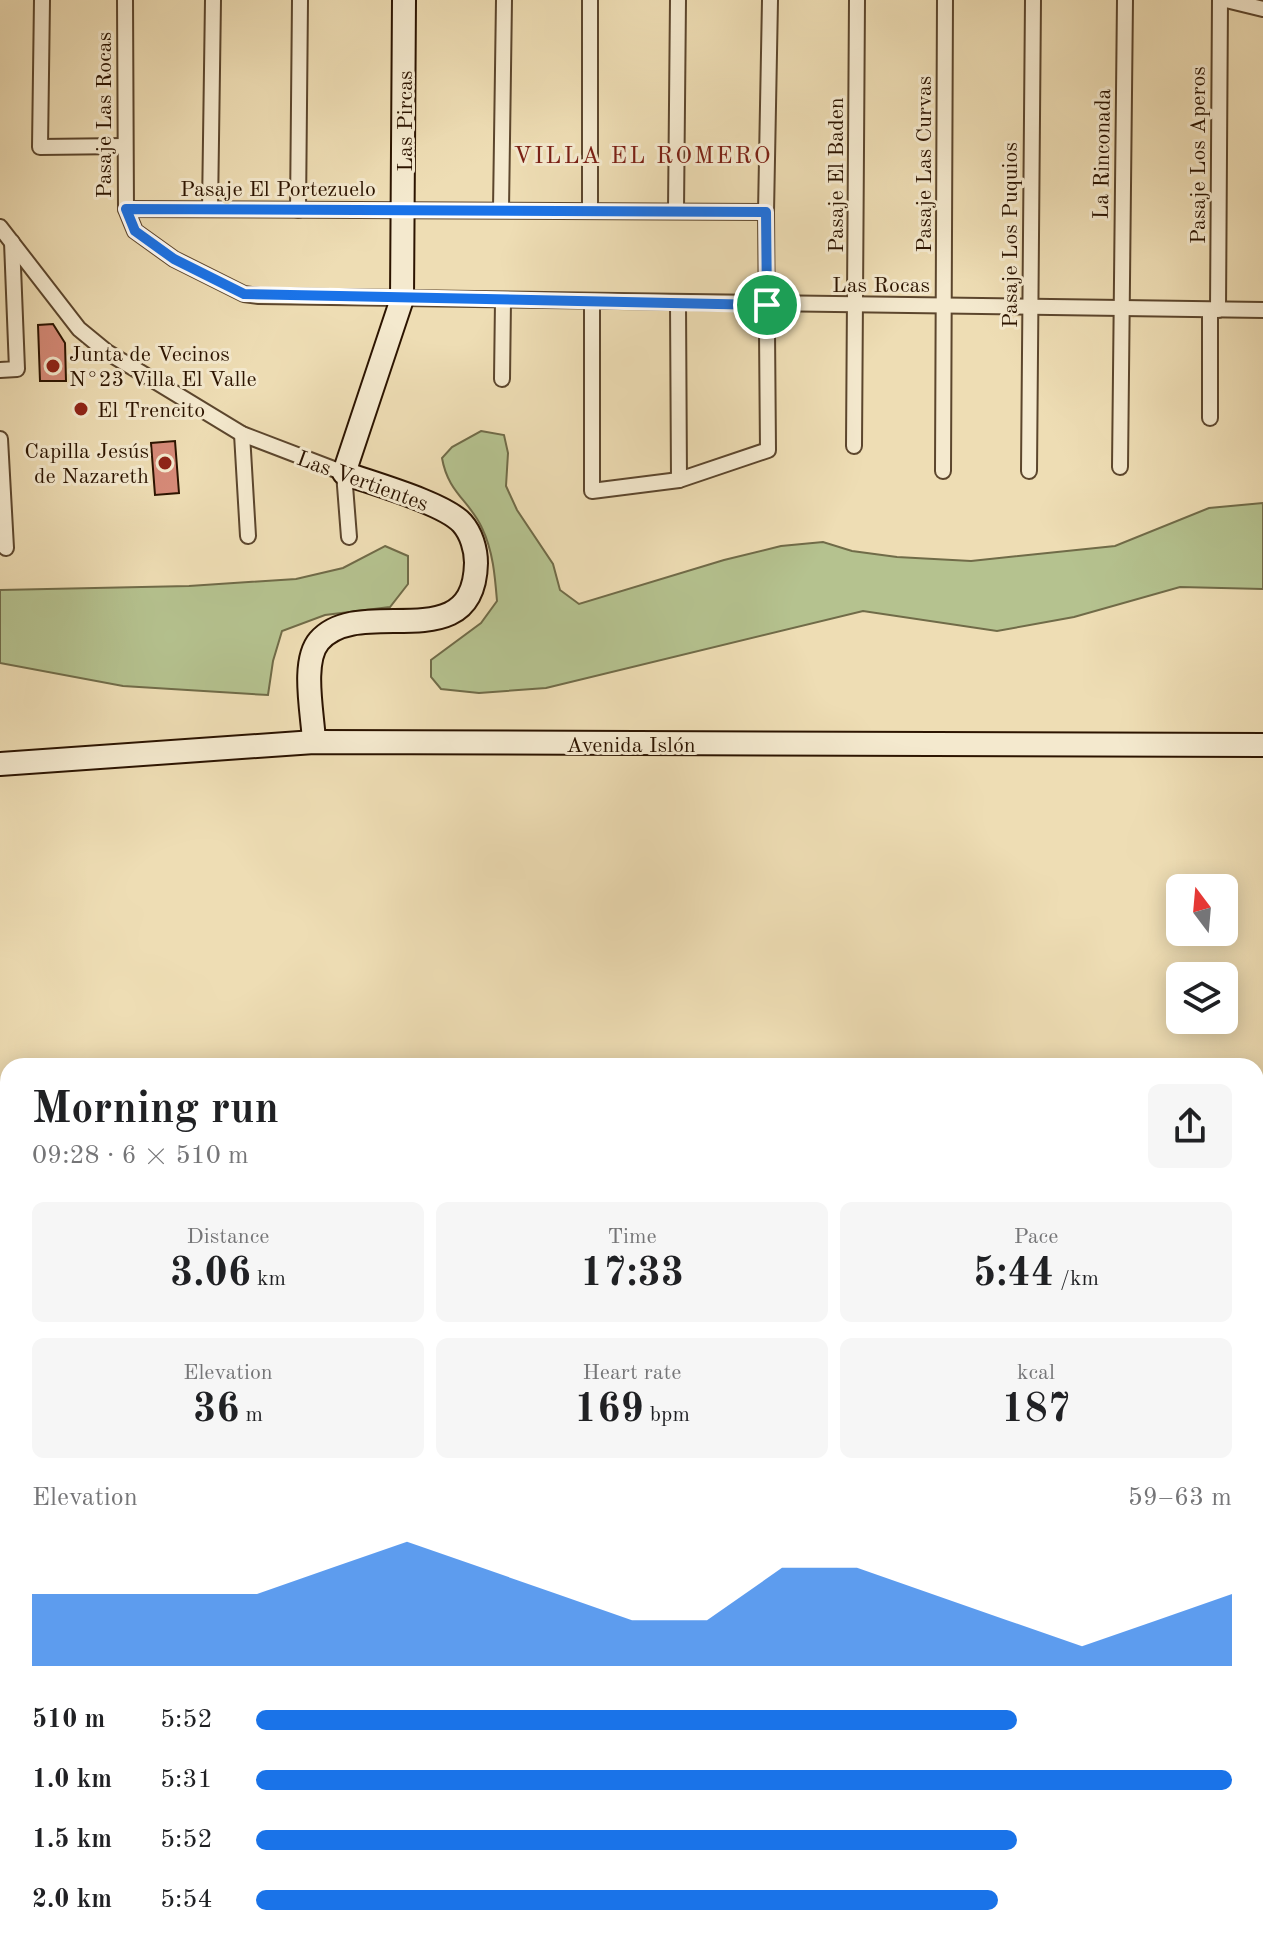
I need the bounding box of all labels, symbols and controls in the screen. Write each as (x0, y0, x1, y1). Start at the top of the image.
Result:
street label: Pasaje Las Rocas (94, 32, 116, 198)
street label: Pasaje Los Aperos (1188, 66, 1210, 244)
street label: Las Pircas (395, 70, 417, 172)
street label: Pasaje Las Curvas (914, 76, 936, 252)
street label: La Rinconada (1091, 88, 1115, 220)
street label: Pasaje El Baden (826, 97, 848, 253)
street label: Pasaje Los Puquios (1000, 142, 1022, 328)
district label: VILLA EL ROMERO (513, 145, 773, 169)
street label: Pasaje El Portezuelo (180, 179, 376, 201)
pin (733, 271, 801, 339)
street label: Las Rocas (832, 275, 930, 297)
icon: arrive (745, 283, 789, 327)
place label: Junta de Vecinos N°23 Villa El Valle (69, 344, 257, 391)
marker: Junta de Vecinos N°23 Villa El Valle (44, 357, 62, 375)
marker: El Trencito (72, 400, 90, 418)
place label: El Trencito (97, 400, 205, 422)
place label: Capilla Jesús de Nazareth (24, 441, 149, 488)
street label: Las Vertientes (294, 448, 431, 516)
marker: Capilla Jesús de Nazareth (156, 454, 174, 472)
street label: Avenida Islón (566, 735, 696, 757)
north arrow (1166, 874, 1238, 946)
map controls (1166, 874, 1238, 1034)
button: layers (1166, 962, 1238, 1034)
button: share (1148, 1084, 1232, 1168)
text: Morning run (32, 1088, 279, 1132)
text: 09:28 · 6 × 510 m (32, 1143, 249, 1169)
text: Distance (187, 1226, 269, 1248)
text: Time (607, 1226, 657, 1248)
text: Pace (1014, 1226, 1058, 1248)
text: 3.06 (170, 1255, 251, 1295)
text: 17:33 (580, 1255, 684, 1295)
text: 5:44 (973, 1255, 1054, 1295)
text: km (251, 1268, 286, 1290)
text: /km (1054, 1268, 1099, 1290)
text: Elevation (183, 1362, 273, 1384)
text: Heart rate (583, 1362, 681, 1384)
text: kcal (1017, 1362, 1055, 1384)
text: 36 (193, 1391, 239, 1431)
text: 169 (574, 1391, 644, 1431)
text: 187 (1001, 1391, 1071, 1431)
text: m (239, 1404, 263, 1426)
text: bpm (644, 1404, 690, 1426)
text: Elevation (32, 1485, 138, 1511)
text: 59–63 m (1128, 1485, 1232, 1511)
text: 510 m (32, 1707, 105, 1733)
text: 5:52 (160, 1707, 213, 1733)
text: 1.0 km (32, 1767, 112, 1793)
text: 5:31 (160, 1767, 213, 1793)
text: 1.5 km (32, 1827, 112, 1853)
text: 5:52 (160, 1827, 213, 1853)
text: 2.0 km (32, 1887, 112, 1913)
text: 5:54 (160, 1887, 213, 1913)

